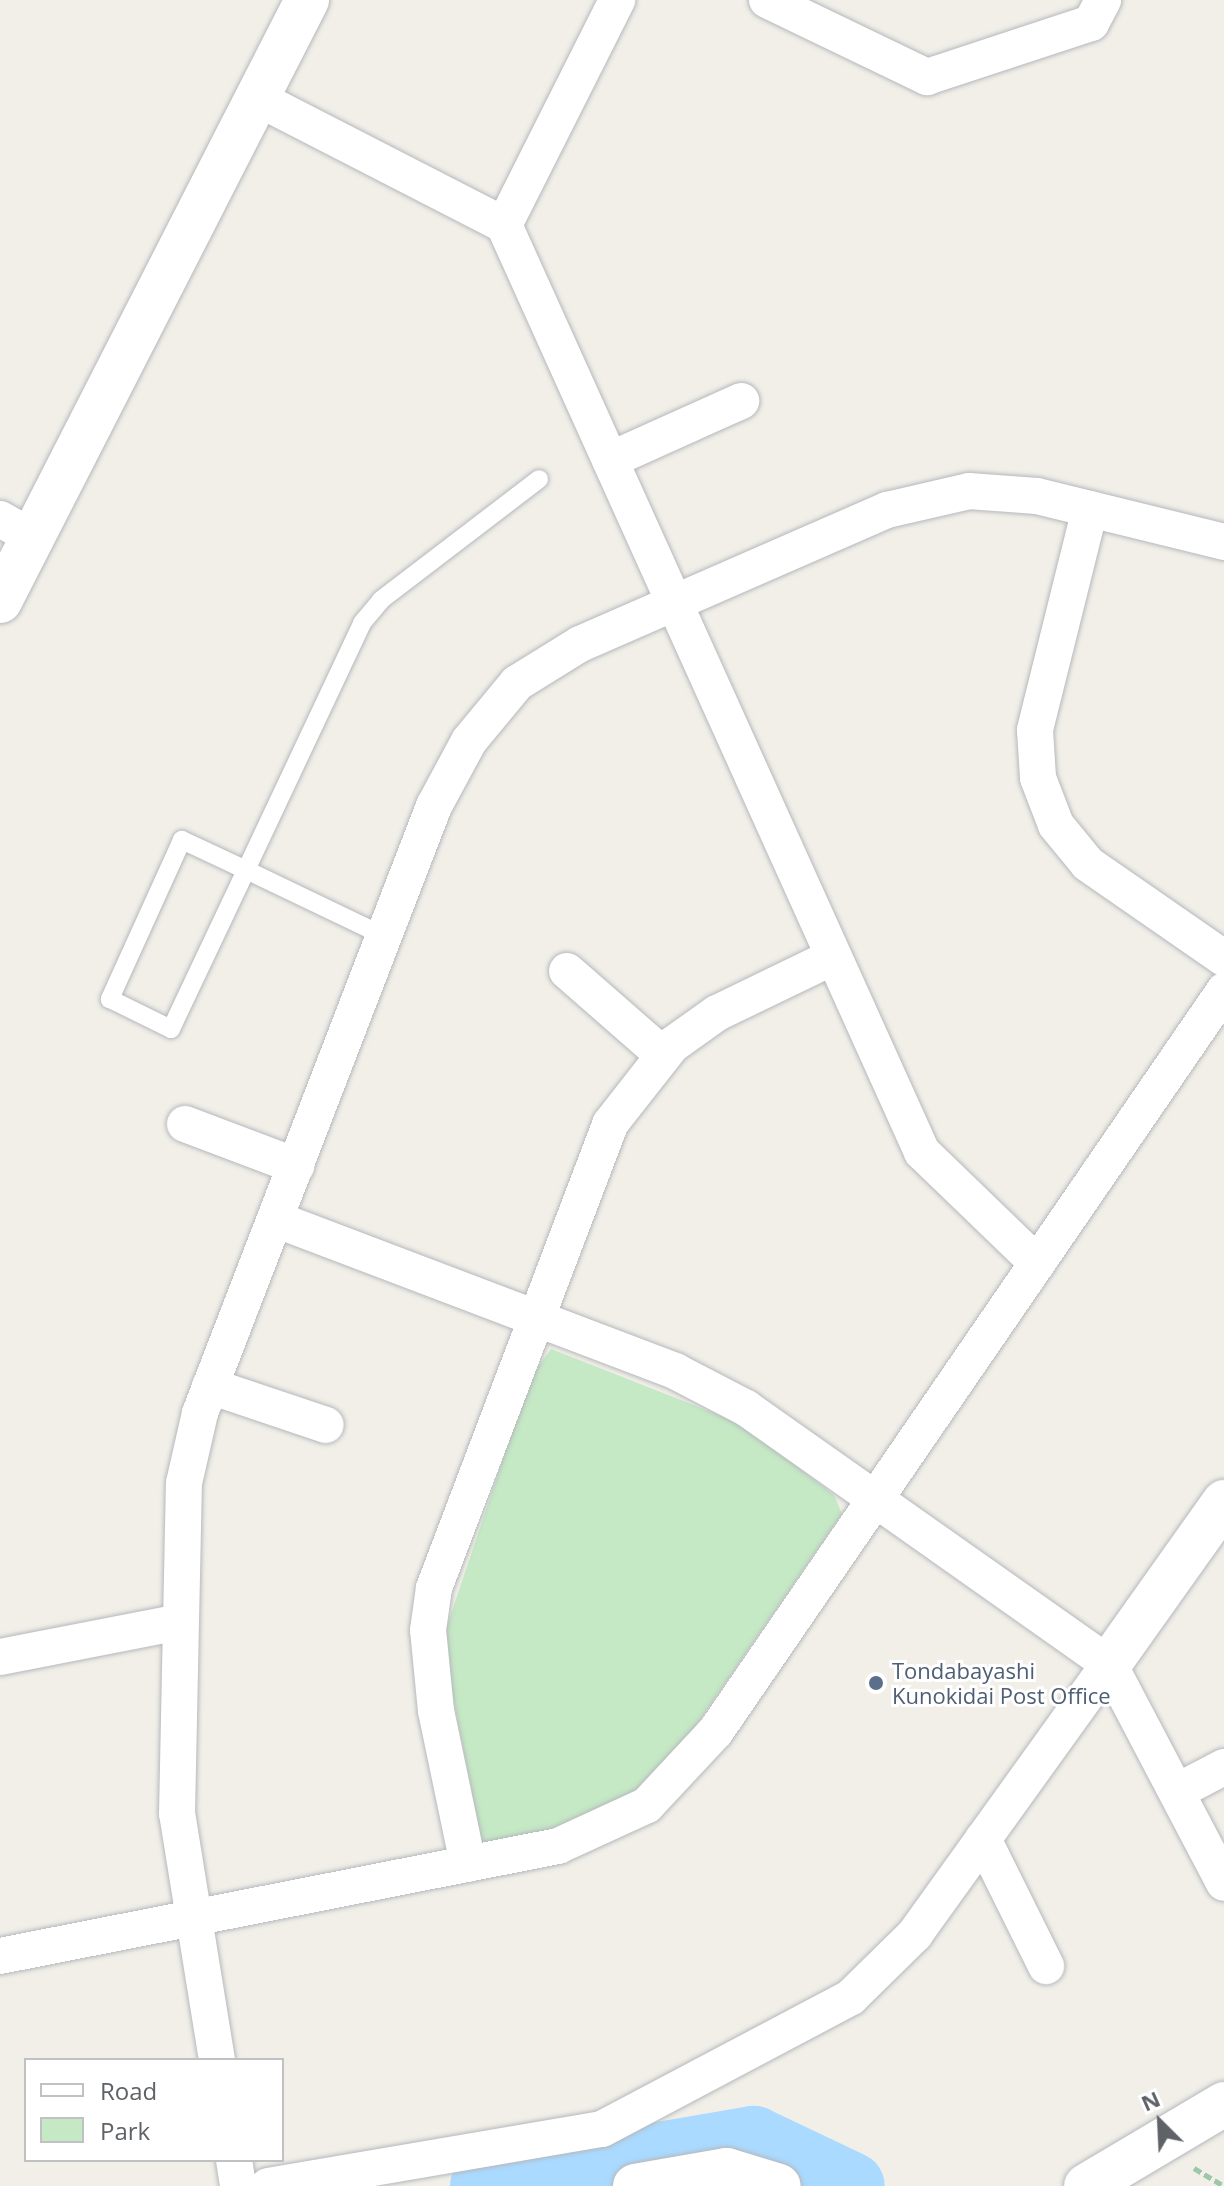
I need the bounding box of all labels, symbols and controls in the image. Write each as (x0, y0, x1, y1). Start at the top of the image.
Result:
place label: Tondabayashi Kunokidai Post Office (892, 1657, 1111, 1708)
marker: Tondabayashi Kunokidai Post Office (867, 1674, 885, 1692)
legend (24, 2058, 284, 2162)
text: Road (100, 2074, 157, 2107)
north arrow (1120, 2082, 1200, 2162)
text: N (1136, 2083, 1165, 2117)
text: Park (100, 2114, 150, 2147)

